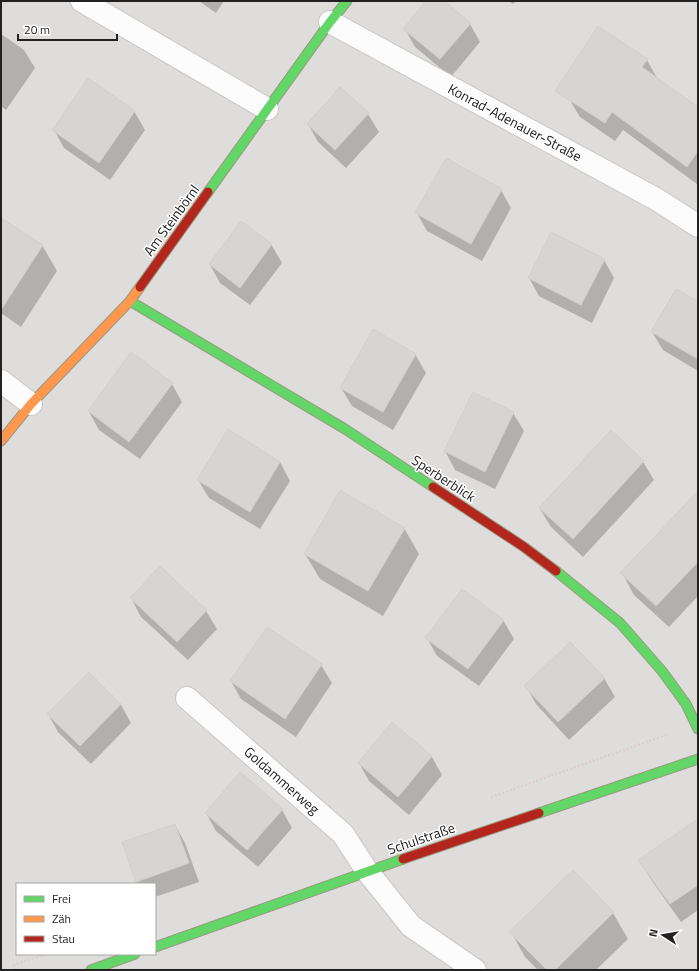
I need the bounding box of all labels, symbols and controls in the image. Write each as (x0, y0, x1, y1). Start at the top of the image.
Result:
scale bar (18, 16, 117, 42)
text: 20 m (24, 20, 50, 39)
street label: Konrad-Adenauer-Straße (444, 78, 586, 166)
street label: Am Steinbörnl (138, 180, 204, 260)
street label: Sperberblick (408, 449, 480, 507)
street label: Goldammerweg (240, 741, 324, 819)
street label: Schulstraße (384, 817, 458, 859)
legend (16, 883, 156, 955)
text: Frei (52, 889, 71, 908)
text: Zäh (52, 909, 71, 928)
north arrow (643, 915, 683, 955)
text: N (645, 928, 662, 938)
text: Stau (52, 929, 75, 948)

